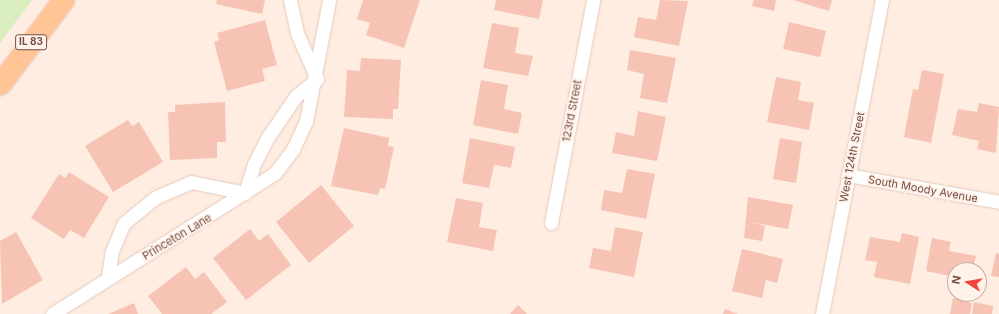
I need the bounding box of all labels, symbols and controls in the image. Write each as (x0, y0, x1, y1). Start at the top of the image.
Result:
road number: IL 83 (15, 34, 47, 50)
street label: 123rd Street (560, 79, 584, 143)
street label: West 124th Street (837, 111, 867, 203)
street label: South Moody Avenue (867, 173, 979, 205)
street label: Princeton Lane (140, 211, 214, 263)
north arrow (947, 262, 987, 302)
text: N (949, 274, 964, 285)

